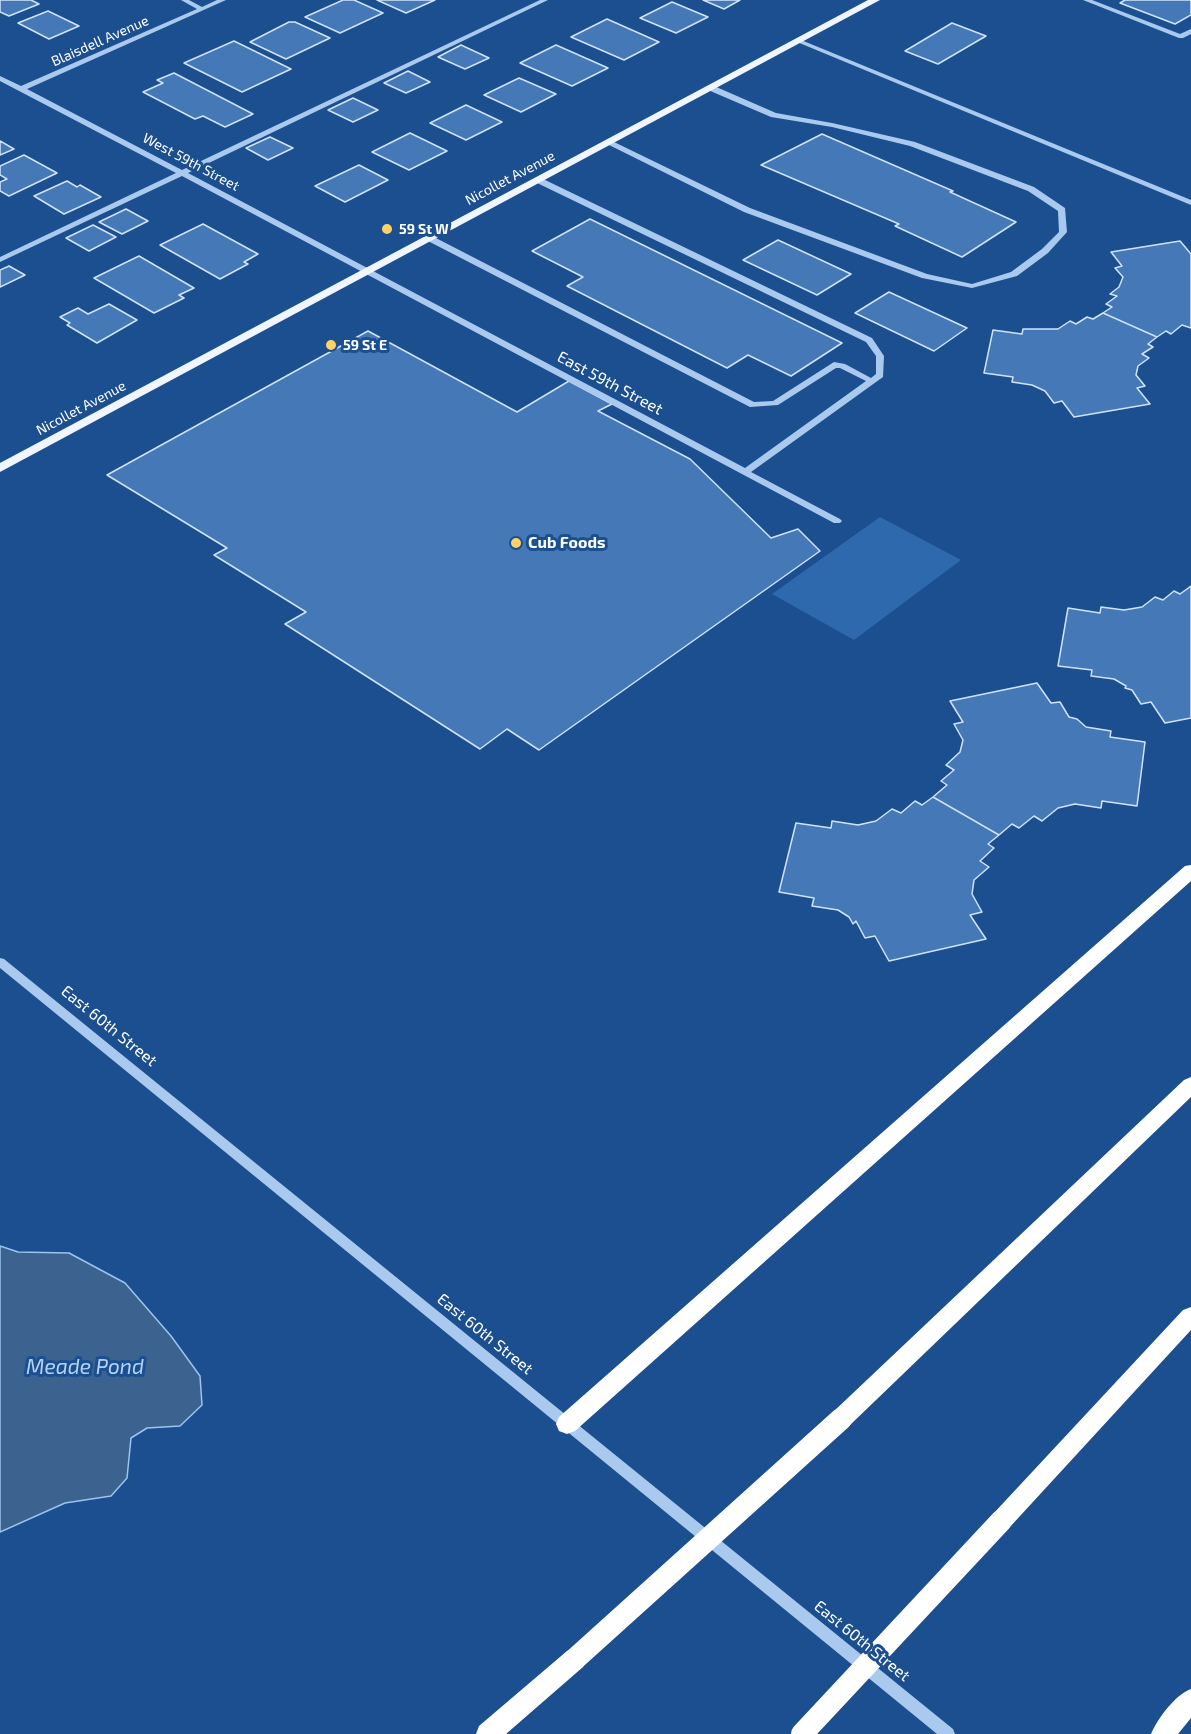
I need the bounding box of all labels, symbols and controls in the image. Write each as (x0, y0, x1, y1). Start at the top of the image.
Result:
street label: Blaisdell Avenue (49, 12, 151, 70)
street label: West 59th Street (140, 129, 242, 195)
street label: Nicollet Avenue (462, 147, 558, 209)
place label: 59 St W (399, 221, 449, 237)
marker: 59 St W (380, 222, 394, 236)
place label: 59 St E (343, 337, 387, 353)
marker: 59 St E (324, 338, 338, 352)
street label: East 59th Street (554, 347, 666, 419)
street label: Nicollet Avenue (33, 377, 129, 439)
place label: Cub Foods (528, 533, 605, 553)
marker: Cub Foods (509, 536, 523, 550)
street label: East 60th Street (57, 981, 161, 1071)
street label: East 60th Street (433, 1289, 537, 1379)
water label: Meade Pond (26, 1354, 144, 1380)
street label: East 60th Street (810, 1596, 914, 1686)

